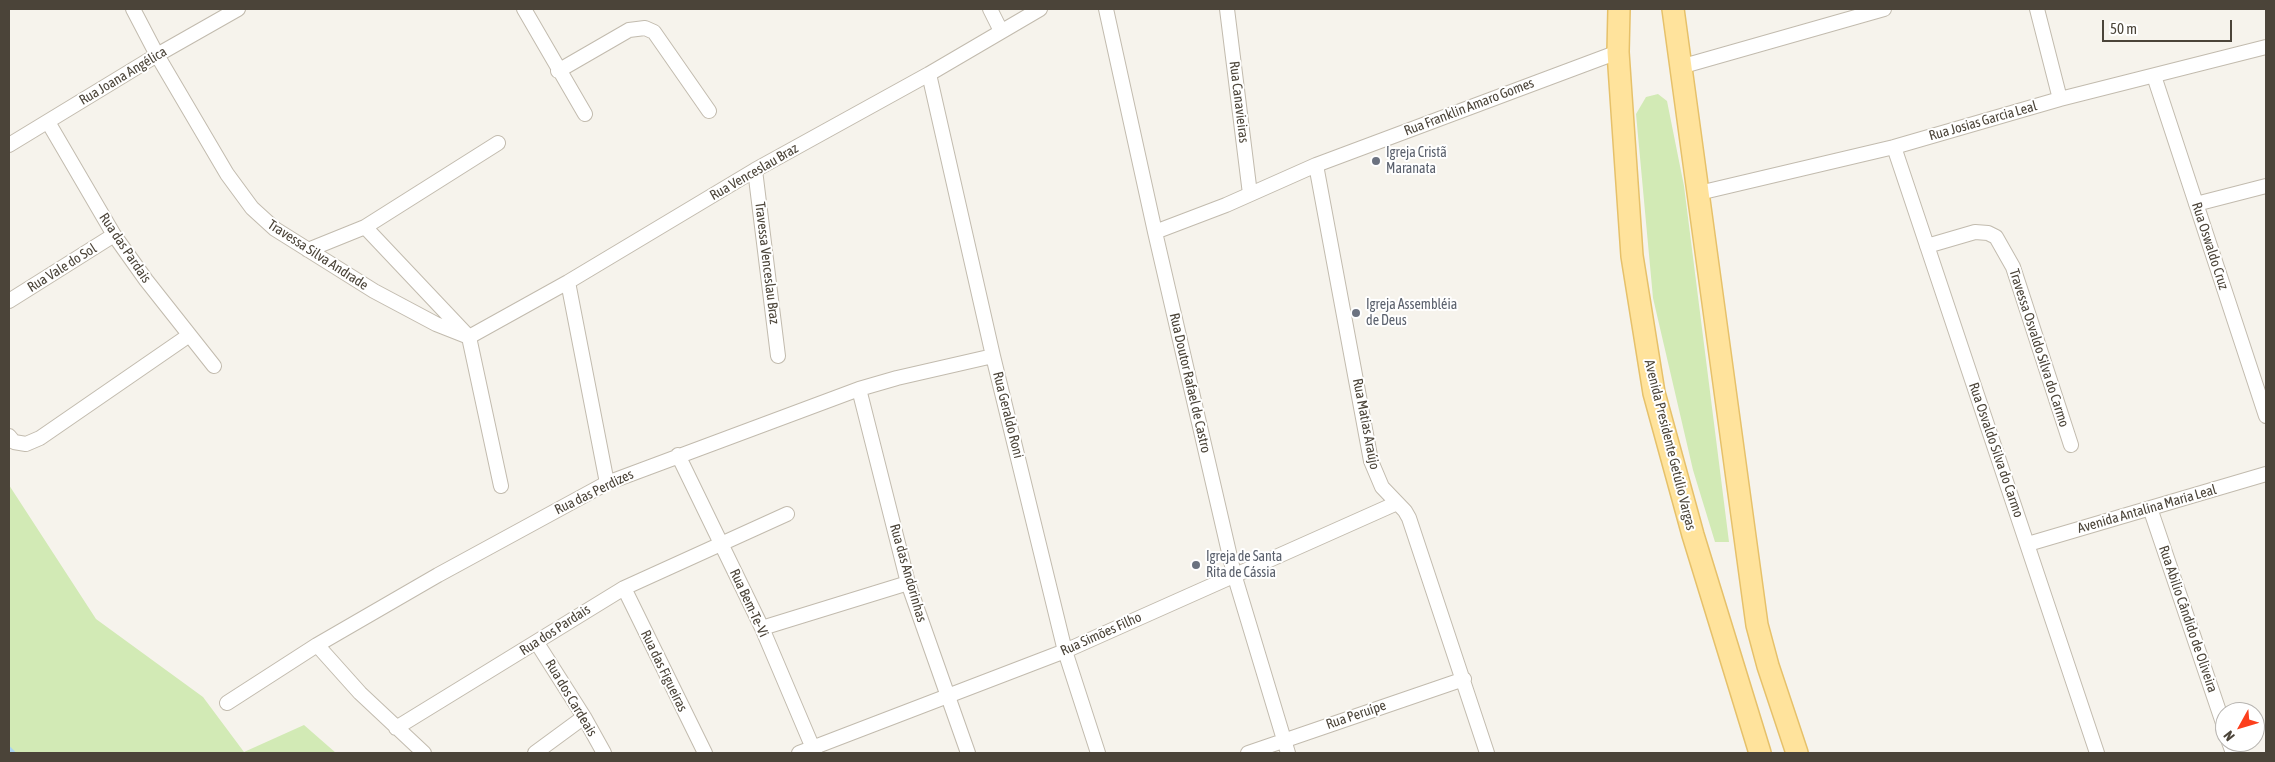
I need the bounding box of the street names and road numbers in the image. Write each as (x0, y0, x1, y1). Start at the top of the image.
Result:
street label: Rua Joana Angélica (76, 43, 170, 109)
street label: Rua Canavieiras (1226, 60, 1252, 144)
street label: Rua Franklin Amaro Gomes (1402, 74, 1536, 140)
street label: Rua Josias Garcia Leal (1927, 98, 2039, 144)
street label: Rua Venceslau Braz (707, 140, 801, 204)
street label: Rua Oswaldo Cruz (2188, 200, 2232, 292)
street label: Travessa Venceslau Braz (751, 201, 783, 325)
street label: Rua das Pardais (95, 210, 155, 286)
street label: Travessa Silva Andrade (265, 216, 371, 294)
street label: Rua Vale do Sol (24, 240, 100, 296)
street label: Travessa Osvaldo Silva do Carmo (2005, 267, 2073, 429)
street label: Rua Doutor Rafael de Castro (1166, 311, 1214, 455)
street label: Avenida Presidente Getúlio Vargas (1641, 358, 1699, 532)
street label: Rua Geraldo Roni (989, 370, 1027, 460)
street label: Rua Matias Araújo (1349, 377, 1383, 471)
street label: Rua Osvaldo Silva do Carmo (1965, 380, 2027, 520)
street label: Rua das Perdizes (552, 466, 636, 518)
street label: Avenida Antalina Maria Leal (2076, 481, 2218, 537)
street label: Rua das Andorinhas (886, 522, 930, 624)
street label: Rua Abilio Cândido de Oliveira (2155, 543, 2221, 695)
street label: Rua Bem-Te-Vi (726, 566, 772, 640)
street label: Rua dos Pardais (517, 601, 593, 659)
street label: Rua Simões Filho (1058, 609, 1144, 659)
street label: Rua das Figueiras (637, 627, 691, 715)
street label: Rua dos Cardeais (541, 656, 601, 740)
street label: Rua Peruípe (1324, 697, 1388, 733)

